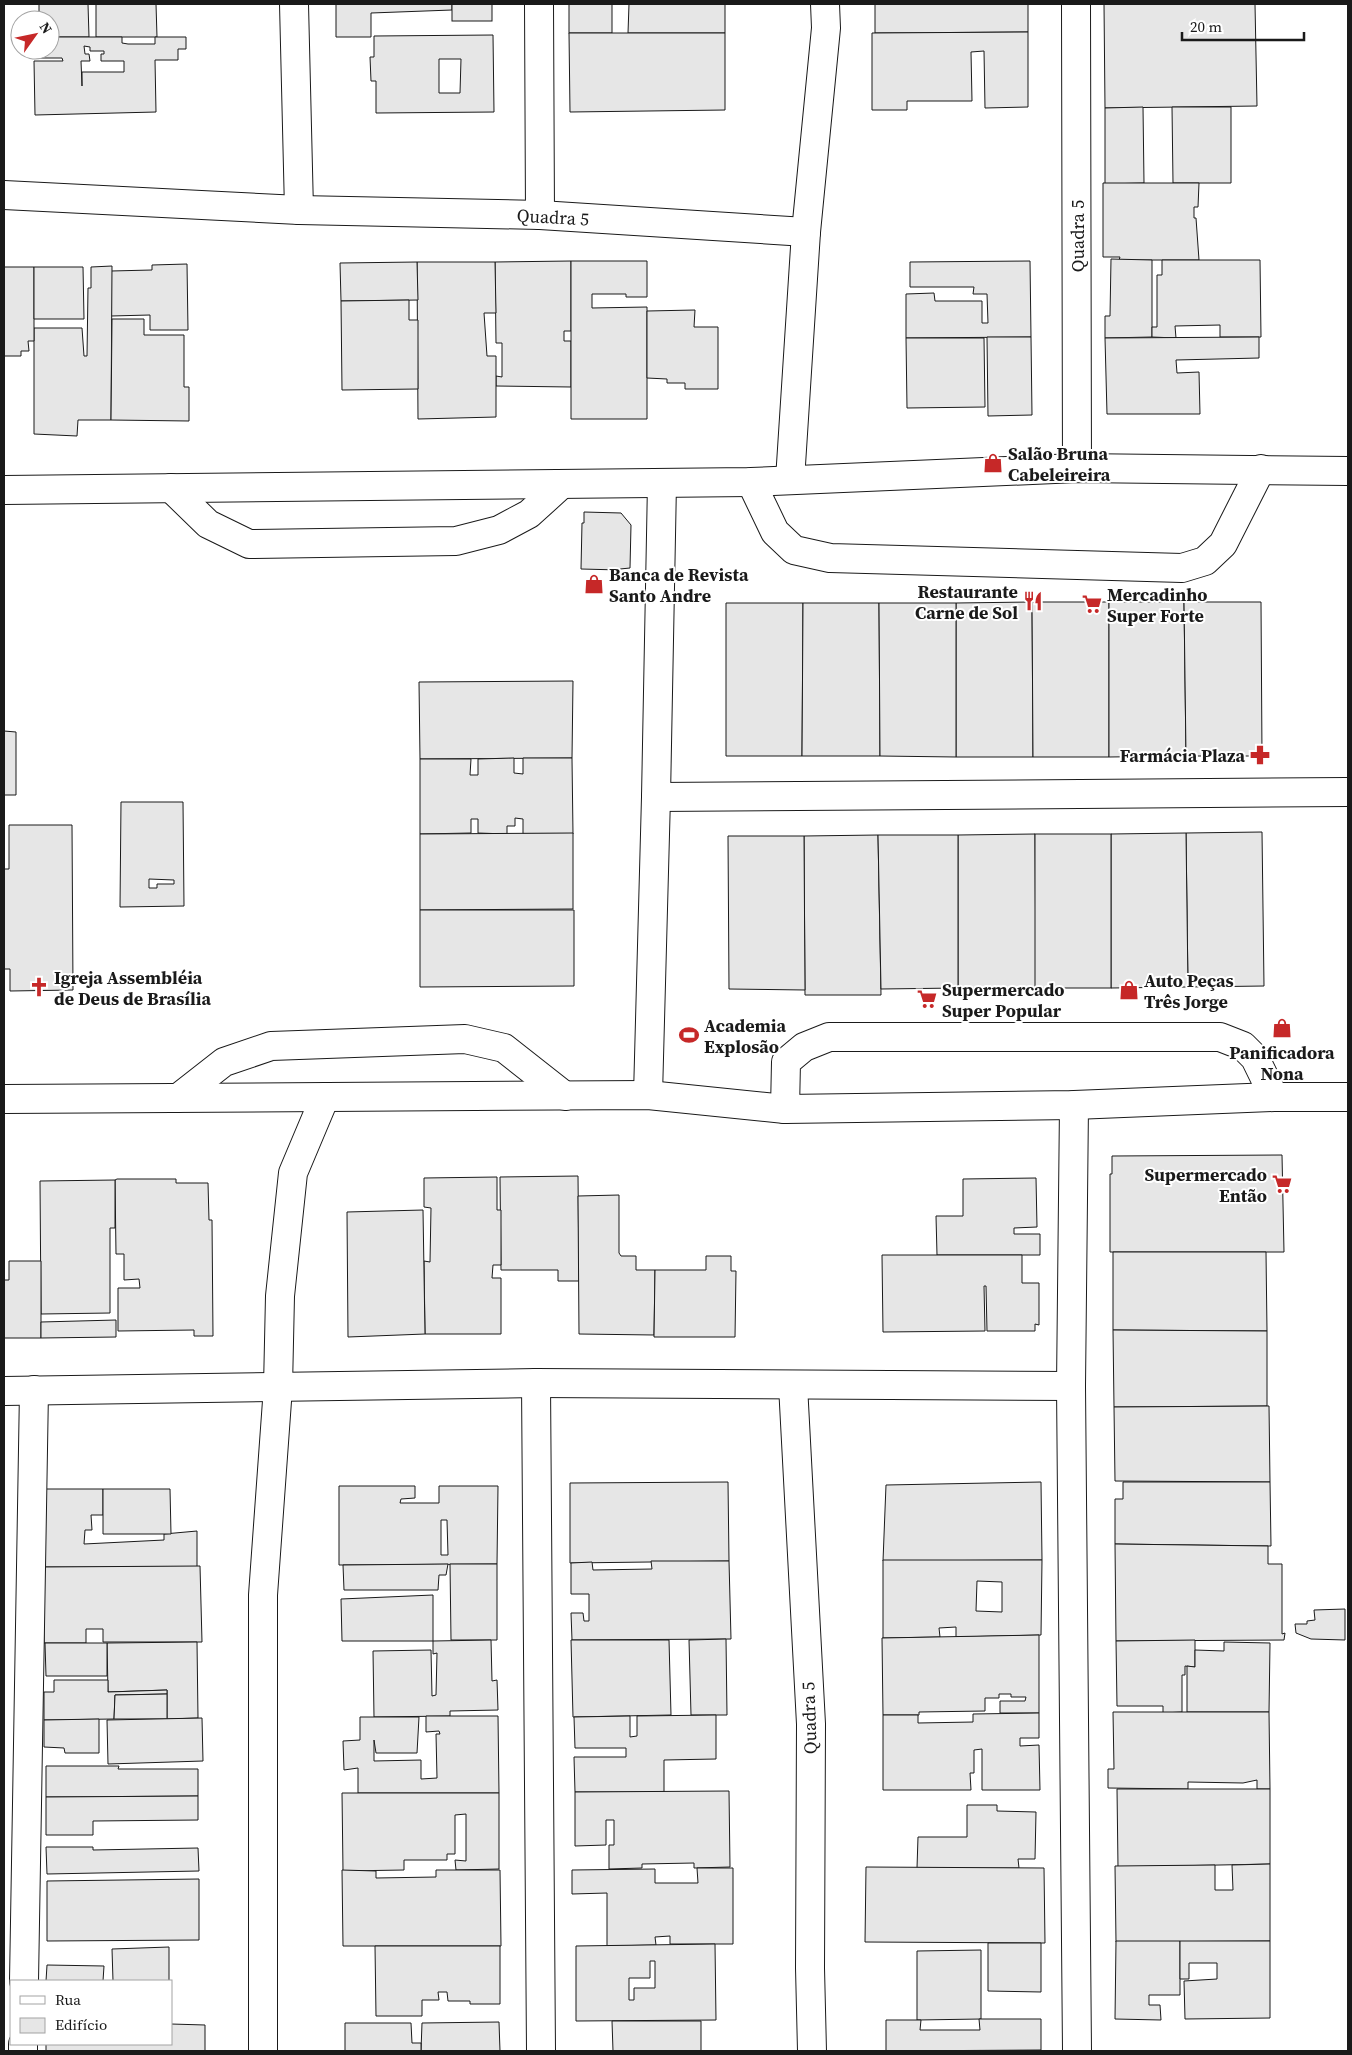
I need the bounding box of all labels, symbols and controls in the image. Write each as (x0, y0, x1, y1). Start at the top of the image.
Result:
north arrow (10, 10, 60, 60)
scale bar (1182, 10, 1304, 42)
text: 20 m (1190, 16, 1222, 37)
text: N (35, 18, 57, 38)
street label: Quadra 5 (1065, 200, 1090, 272)
street label: Quadra 5 (516, 203, 590, 231)
place label: Salão Bruna Cabeleireira (1008, 441, 1111, 487)
shop icon: Salão Bruna Cabeleireira (982, 452, 1004, 474)
place label: Banca de Revista Santo Andre (609, 562, 749, 608)
shop icon: Banca de Revista Santo Andre (583, 573, 605, 595)
place label: Restaurante Carne de Sol (915, 579, 1018, 625)
place label: Mercadinho Super Forte (1107, 582, 1208, 628)
restaurant icon: Restaurante Carne de Sol (1022, 590, 1044, 612)
supermarket icon: Mercadinho Super Forte (1081, 593, 1103, 615)
place label: Farmácia Plaza (1120, 743, 1245, 768)
pharmacy icon: Farmácia Plaza (1249, 744, 1271, 766)
place label: Igreja Assembléia de Deus de Brasília (54, 965, 211, 1011)
place label: Auto Peças Três Jorge (1144, 968, 1234, 1014)
church icon: Igreja Assembléia de Deus de Brasília (28, 976, 50, 998)
place label: Supermercado Super Popular (942, 977, 1065, 1023)
shop icon: Auto Peças Três Jorge (1118, 979, 1140, 1001)
supermarket icon: Supermercado Super Popular (916, 988, 938, 1010)
place label: Academia Explosão (704, 1013, 787, 1059)
shop icon: Panificadora Nona (1271, 1017, 1293, 1039)
sports icon: Academia Explosão (678, 1024, 700, 1046)
place label: Panificadora Nona (1229, 1040, 1335, 1086)
place label: Supermercado Então (1144, 1162, 1267, 1208)
supermarket icon: Supermercado Então (1271, 1173, 1293, 1195)
street label: Quadra 5 (795, 1681, 823, 1755)
legend (10, 1980, 172, 2045)
text: Rua (55, 1989, 81, 2010)
text: Edifício (55, 2014, 107, 2035)

